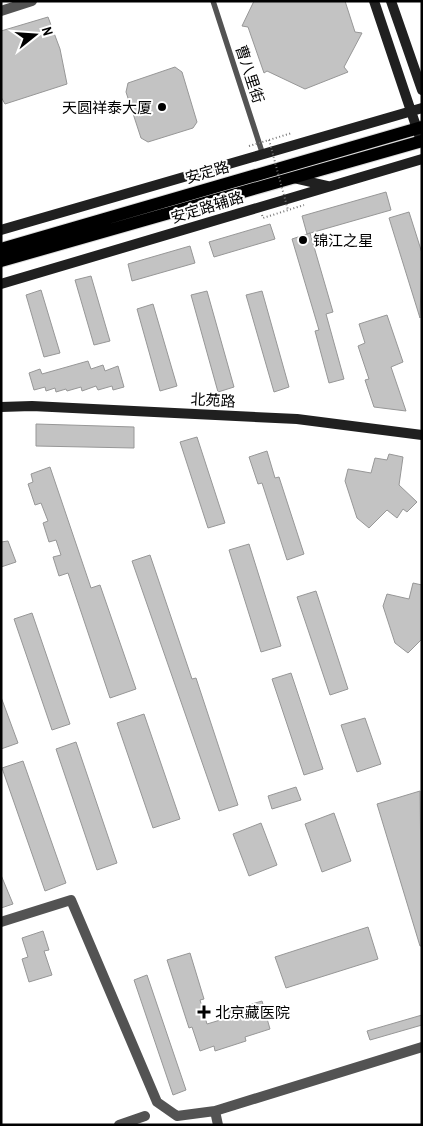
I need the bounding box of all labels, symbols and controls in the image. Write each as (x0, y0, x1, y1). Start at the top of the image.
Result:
north arrow (10, 10, 60, 60)
text: N (38, 25, 57, 38)
street label: 曹八里街 (231, 42, 269, 106)
place label: 天圆祥泰大厦 (62, 97, 152, 118)
marker: 天圆祥泰大厦 (156, 101, 168, 113)
street label: 安定路 (182, 156, 232, 188)
street label: 安定路辅路 (168, 186, 246, 228)
place label: 锦江之星 (313, 230, 373, 251)
marker: 锦江之星 (297, 234, 309, 246)
street label: 北苑路 (190, 388, 236, 412)
place label: 北京藏医院 (215, 1002, 290, 1023)
marker: 北京藏医院 (197, 1005, 211, 1019)

